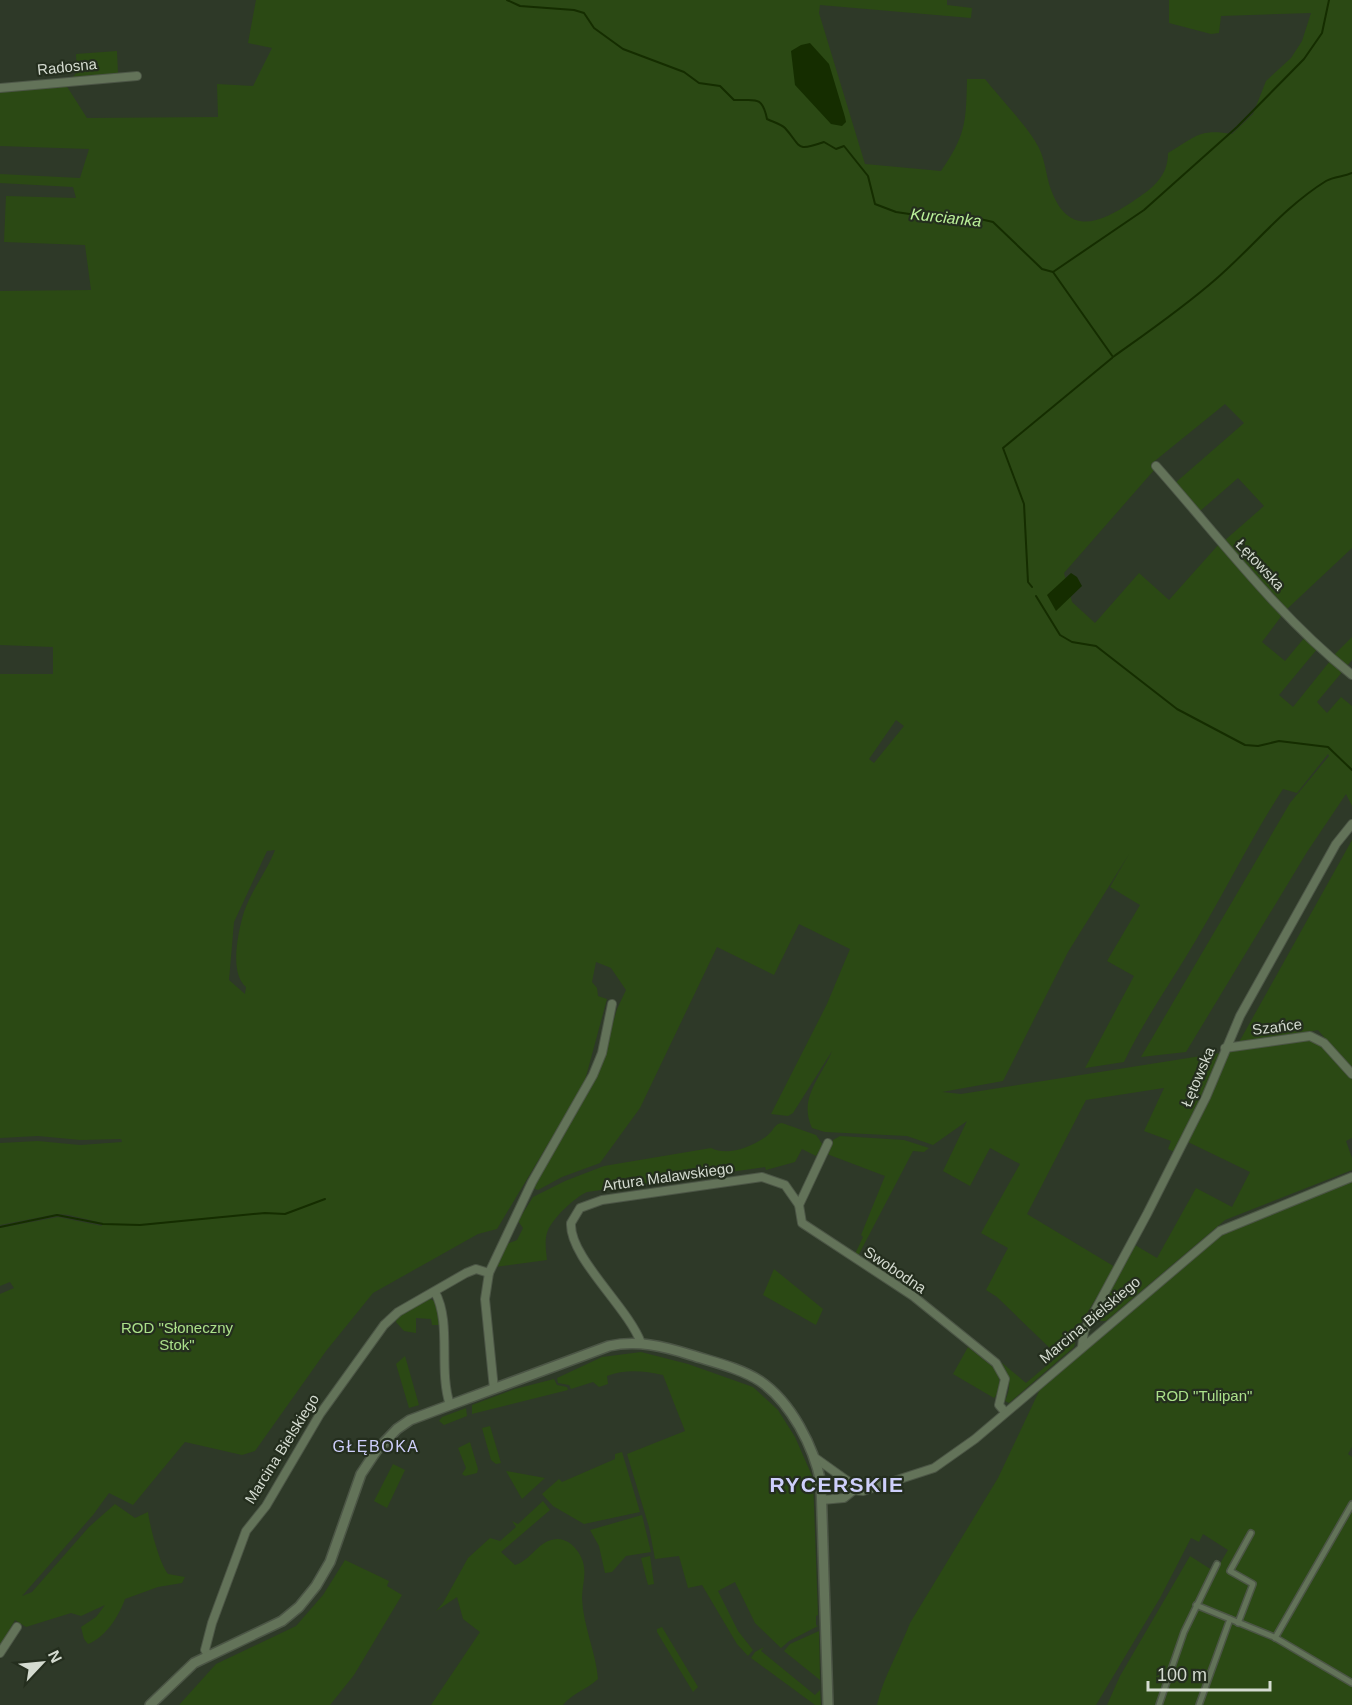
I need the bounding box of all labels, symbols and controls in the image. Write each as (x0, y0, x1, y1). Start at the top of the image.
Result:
street label: Radosna (36, 55, 98, 78)
water label: Kurcianka (910, 205, 982, 230)
street label: Łętowska (1233, 536, 1289, 594)
street label: Szańce (1251, 1015, 1303, 1038)
street label: Łętowska (1177, 1044, 1218, 1109)
street label: Artura Malawskiego (602, 1159, 734, 1194)
street label: Swobodna (861, 1243, 930, 1297)
street label: Marcina Bielskiego (1036, 1273, 1143, 1367)
park label: ROD "Słoneczny Stok" (121, 1319, 234, 1353)
park label: ROD "Tulipan" (1156, 1387, 1252, 1404)
street label: Marcina Bielskiego (241, 1391, 322, 1507)
district label: GŁĘBOKA (333, 1438, 419, 1455)
district label: RYCERSKIE (769, 1473, 905, 1496)
north arrow (12, 1633, 72, 1693)
text: N (45, 1648, 65, 1666)
scale bar (1148, 1654, 1270, 1692)
text: 100 m (1157, 1665, 1207, 1685)

